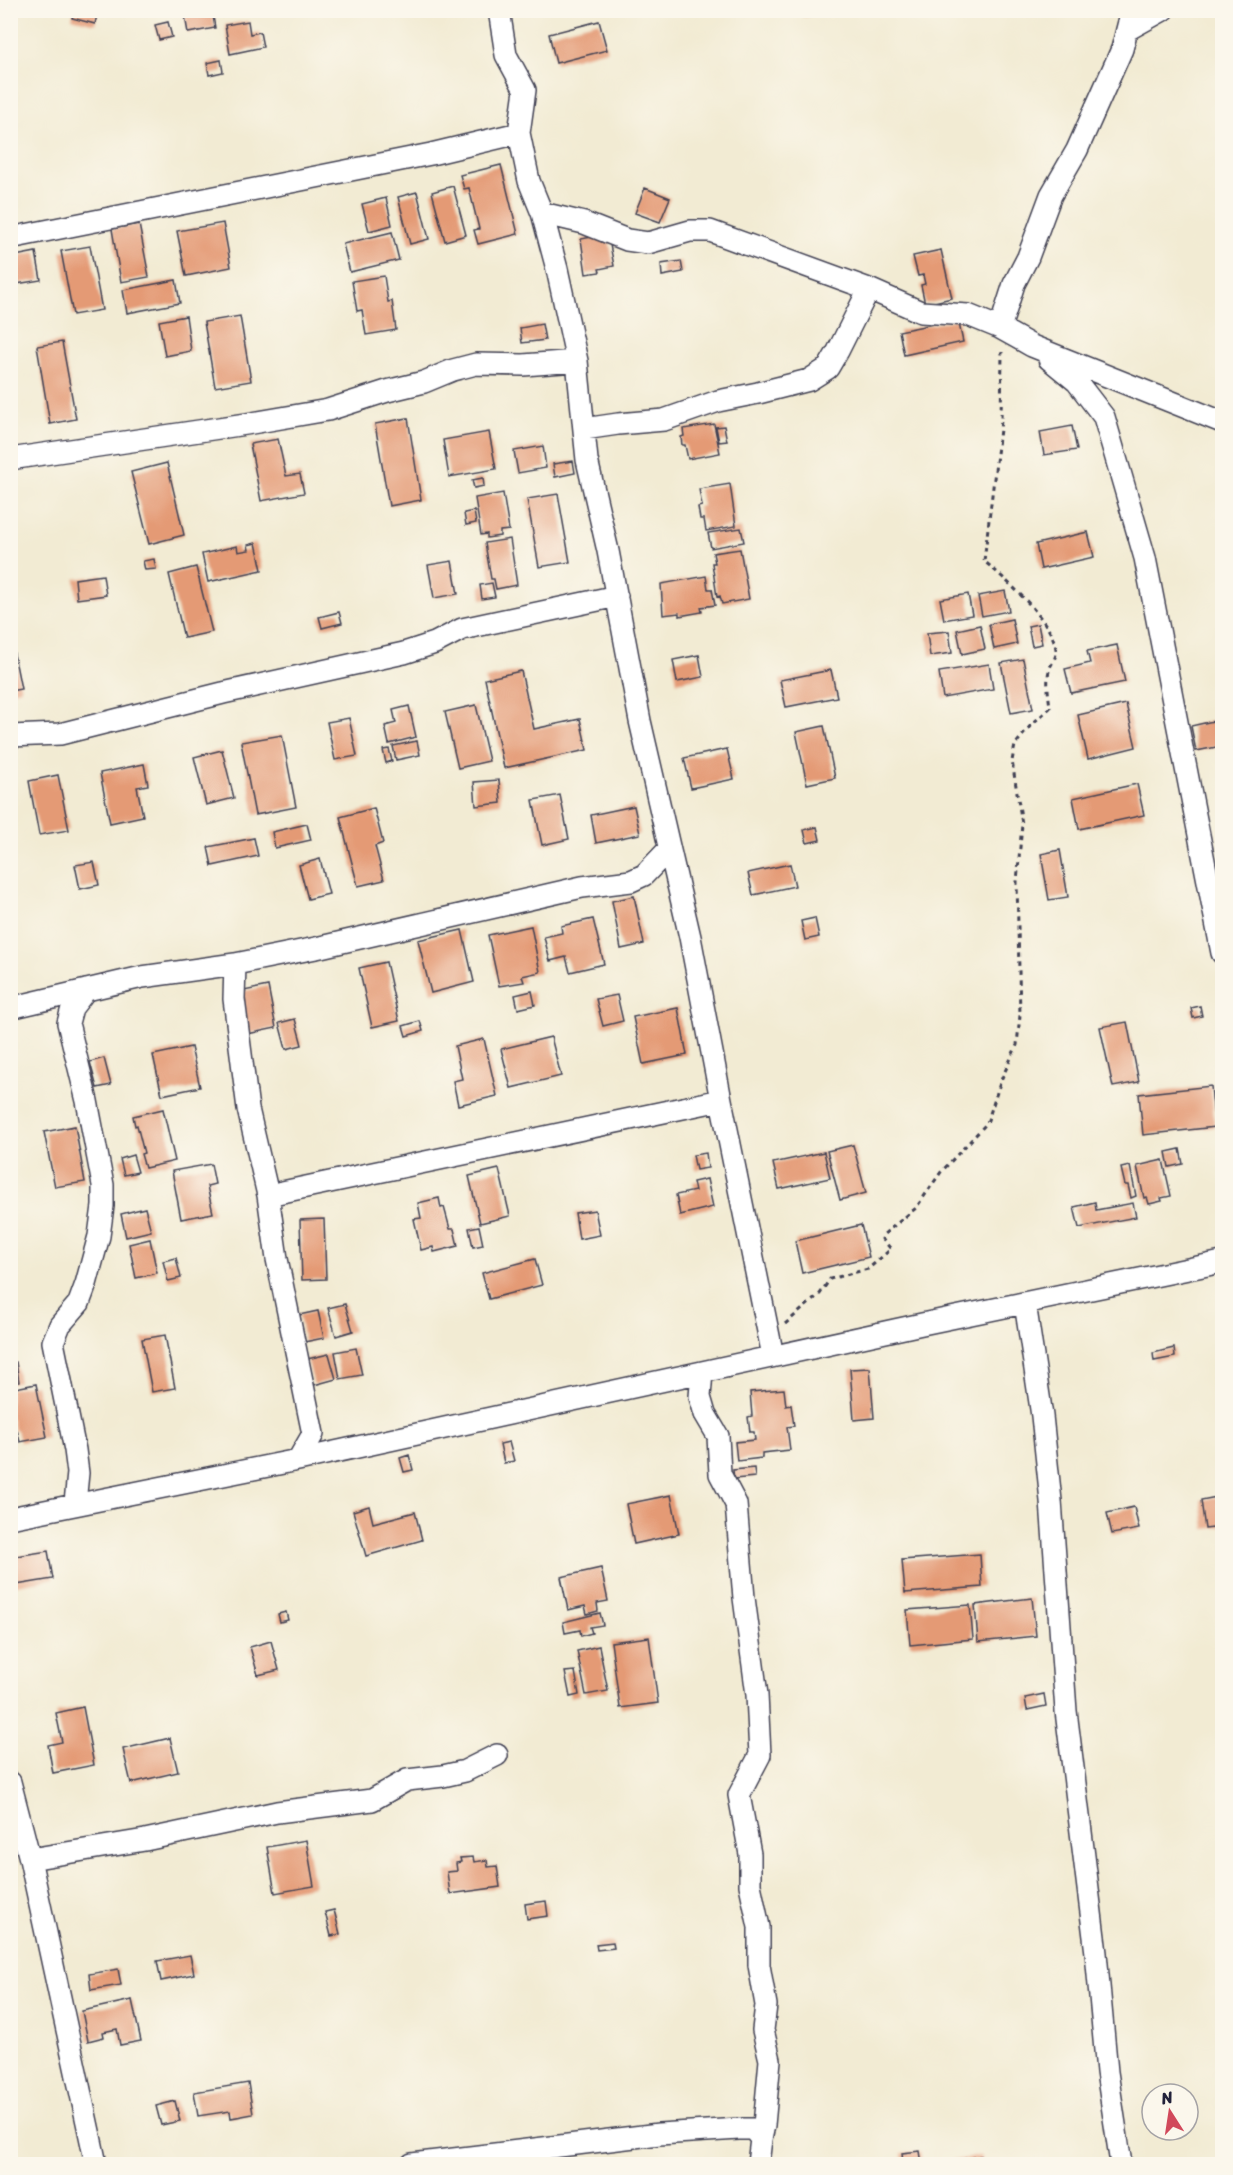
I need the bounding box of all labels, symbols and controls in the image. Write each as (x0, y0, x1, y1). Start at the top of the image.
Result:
north arrow (1140, 2082, 1200, 2142)
text: N (1158, 2082, 1176, 2113)

